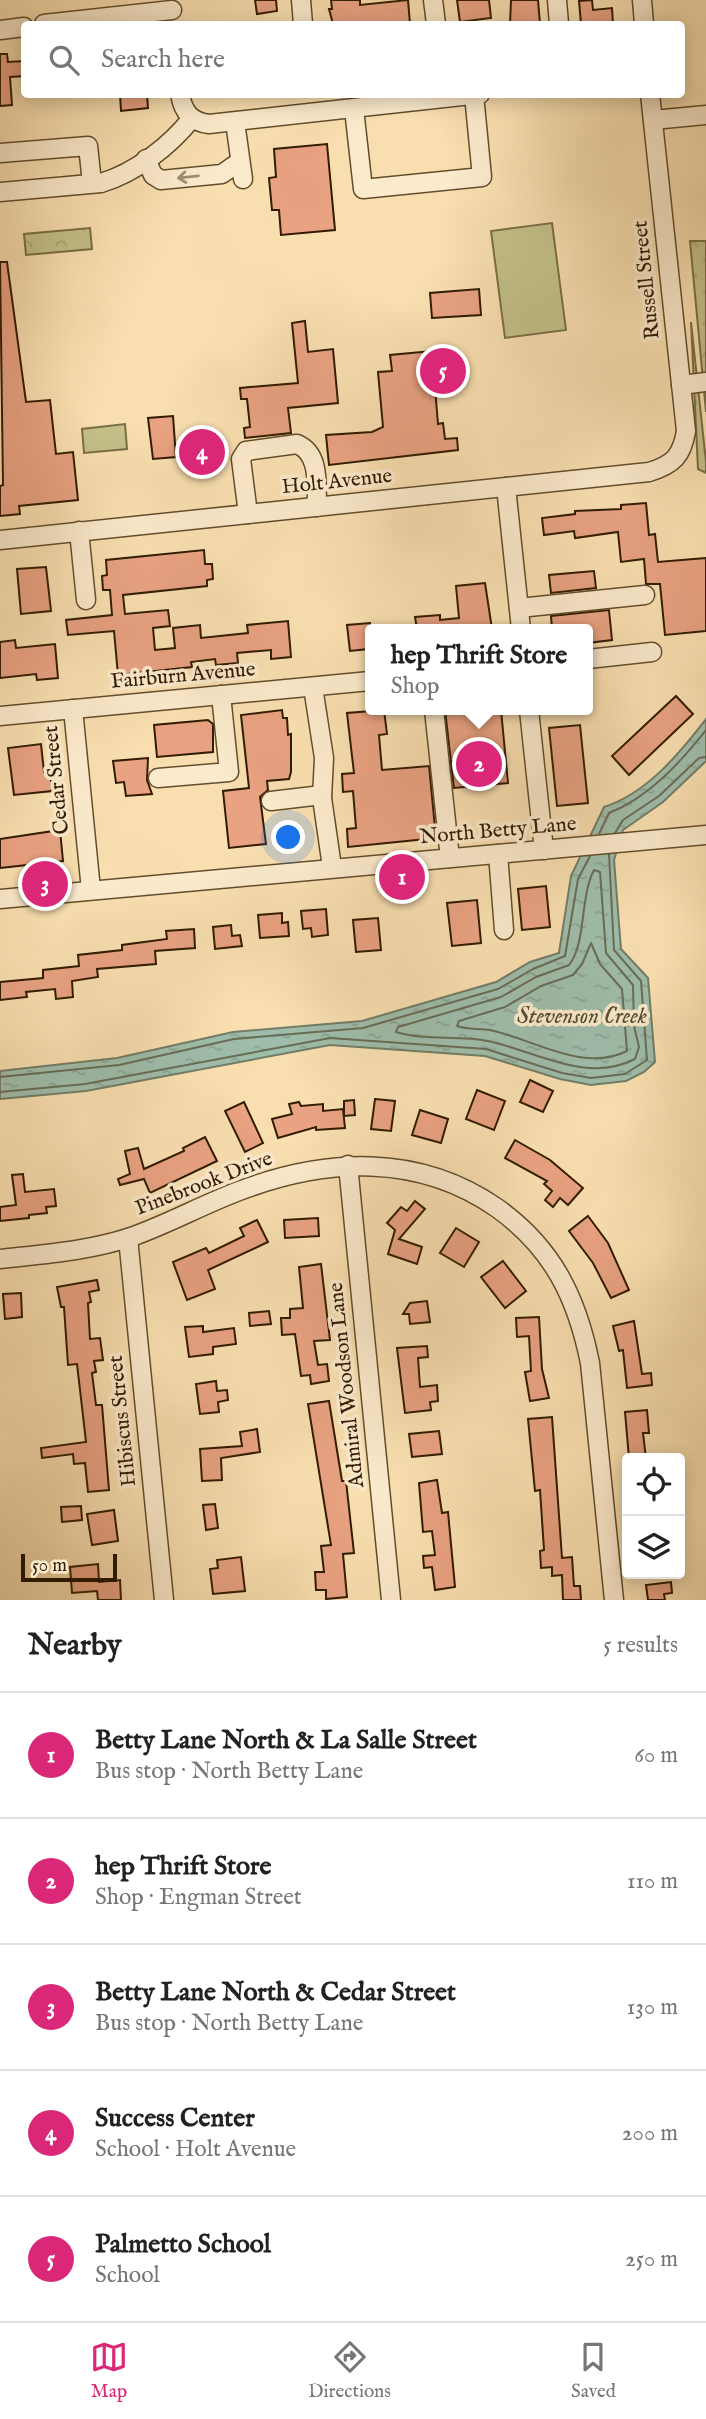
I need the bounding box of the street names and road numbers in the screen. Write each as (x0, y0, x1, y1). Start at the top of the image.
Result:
street label: Russell Street (627, 219, 667, 341)
street label: Holt Avenue (281, 463, 394, 501)
street label: Fairburn Avenue (110, 656, 257, 696)
street label: Cedar Street (38, 724, 76, 836)
street label: North Betty Lane (419, 811, 578, 851)
street label: Pinebrook Drive (132, 1145, 277, 1223)
street label: Admiral Woodson Lane (323, 1281, 371, 1490)
street label: Hibiscus Street (103, 1354, 143, 1488)

